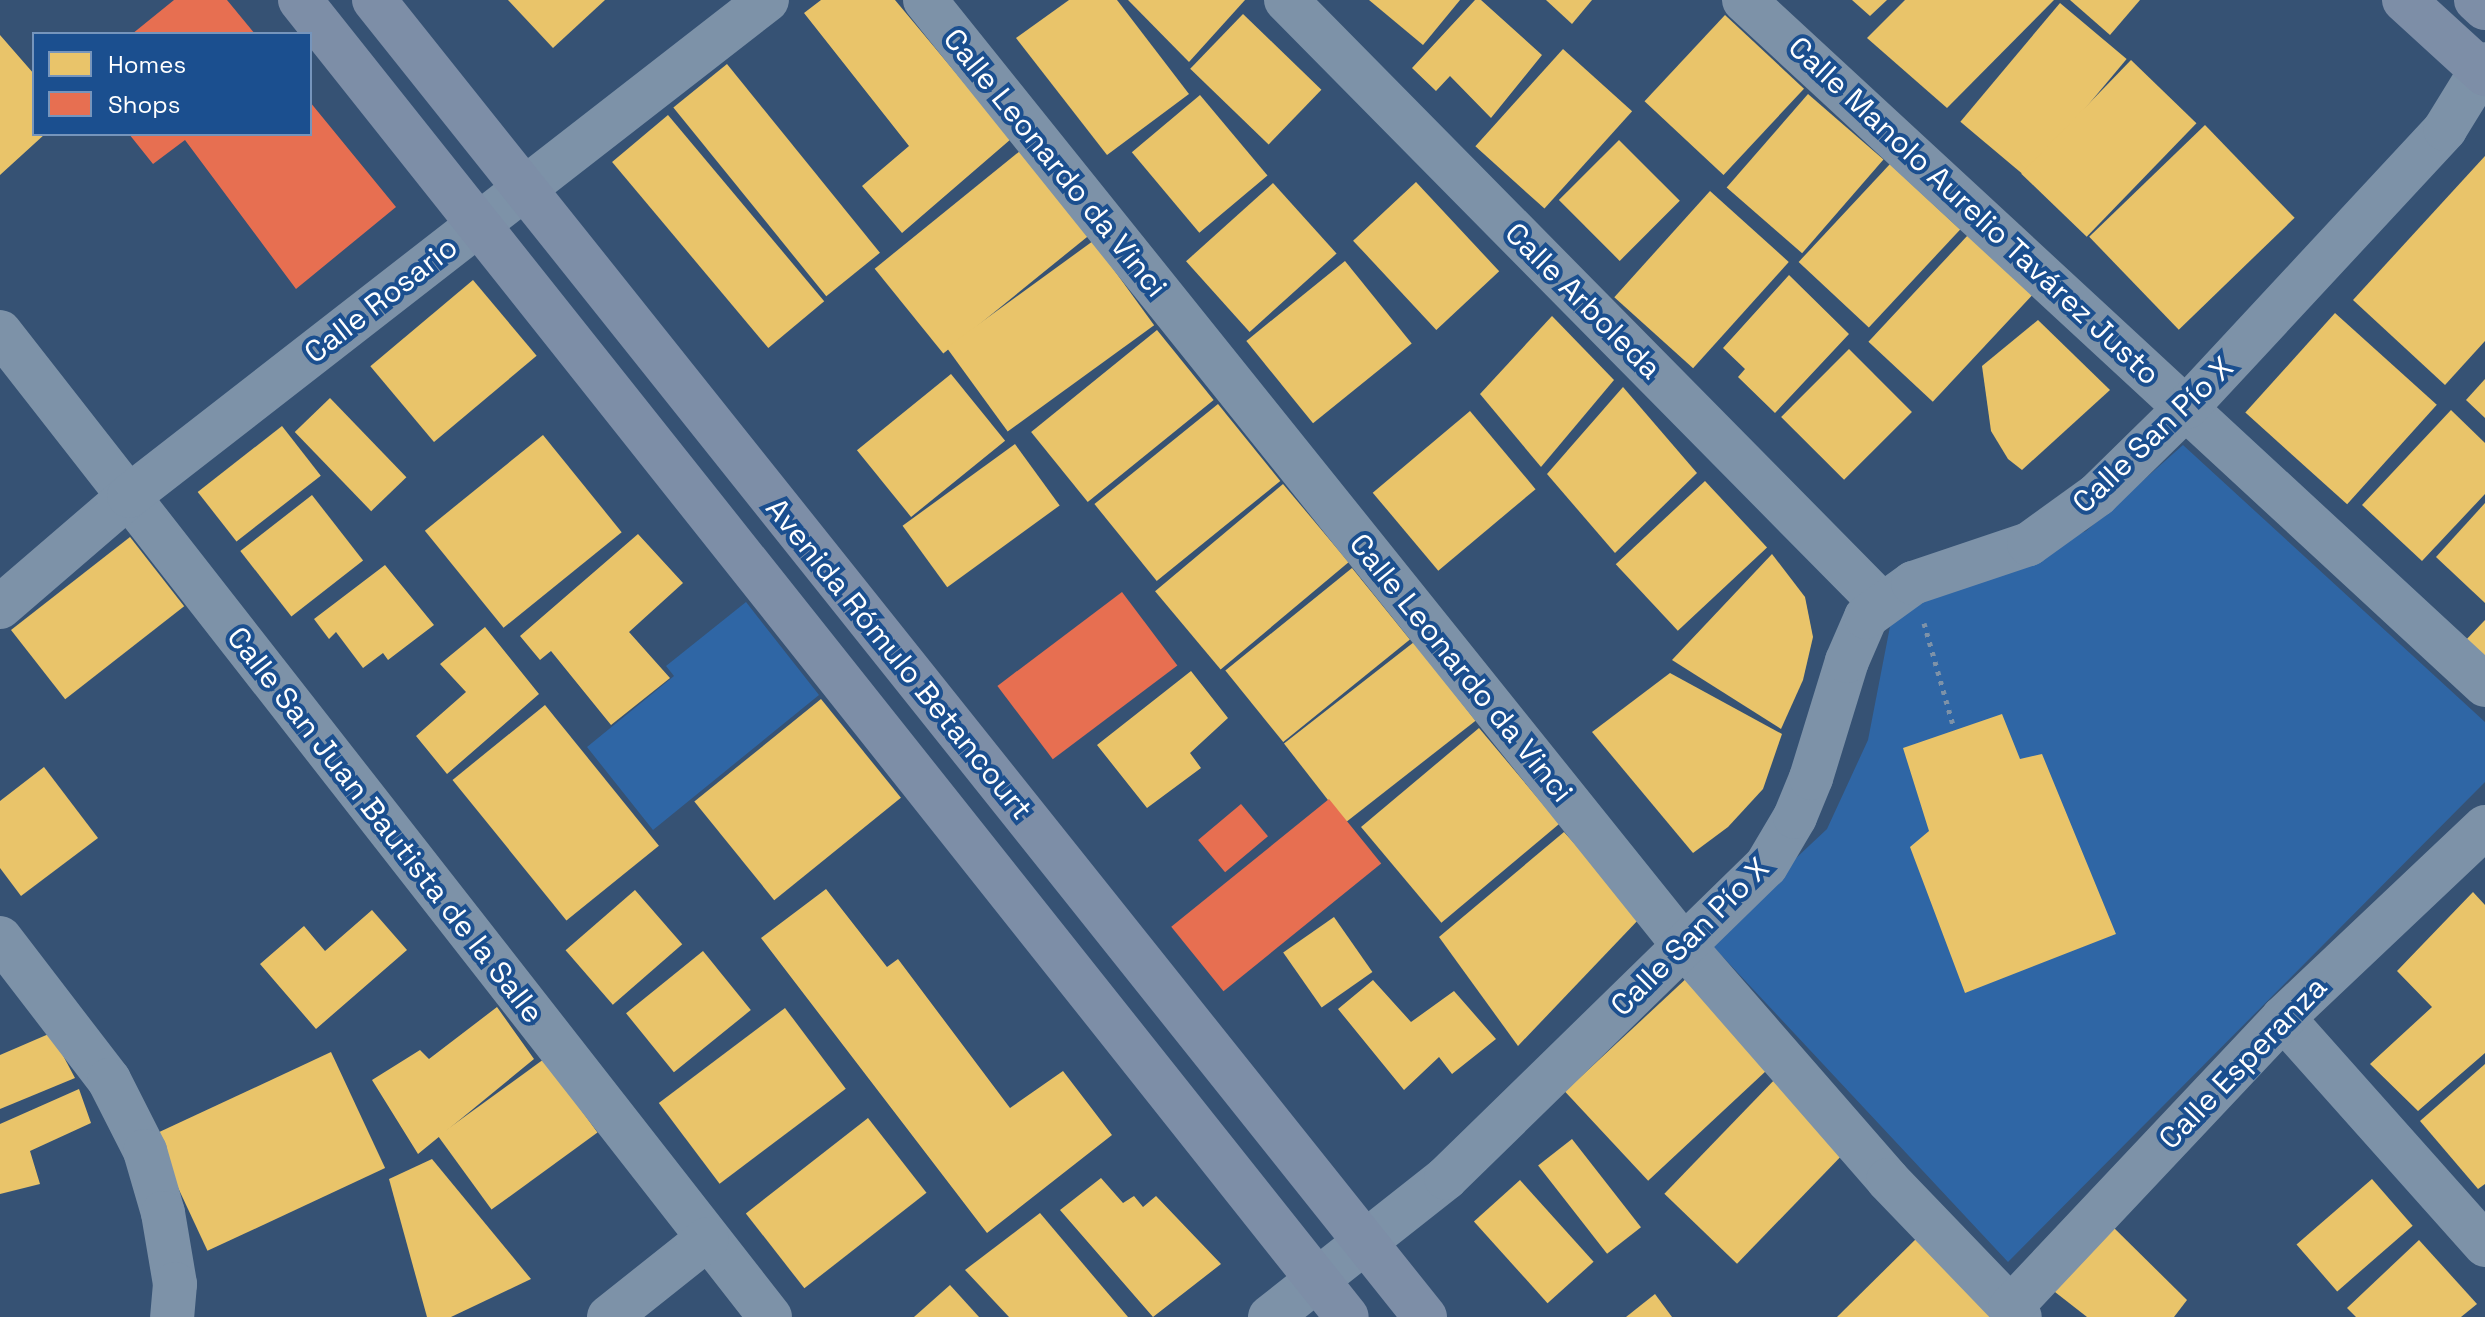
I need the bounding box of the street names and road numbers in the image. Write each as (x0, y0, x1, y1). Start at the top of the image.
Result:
street label: Calle Leonardo da Vinci (936, 21, 1174, 305)
street label: Calle Manolo Aurelio Tavárez Justo (1780, 29, 2168, 393)
street label: Calle Arboleda (1497, 215, 1669, 387)
street label: Calle Rosario (297, 229, 465, 371)
street label: Calle San Pío X (2065, 349, 2241, 521)
street label: Avenida Rómulo Betancourt (758, 491, 1040, 827)
street label: Calle Leonardo da Vinci (1342, 526, 1580, 810)
street label: Calle San Juan Bautista de la Salle (219, 620, 551, 1030)
street label: Calle San Pío X (1603, 850, 1777, 1024)
street label: Calle Esperanza (2152, 969, 2334, 1157)

